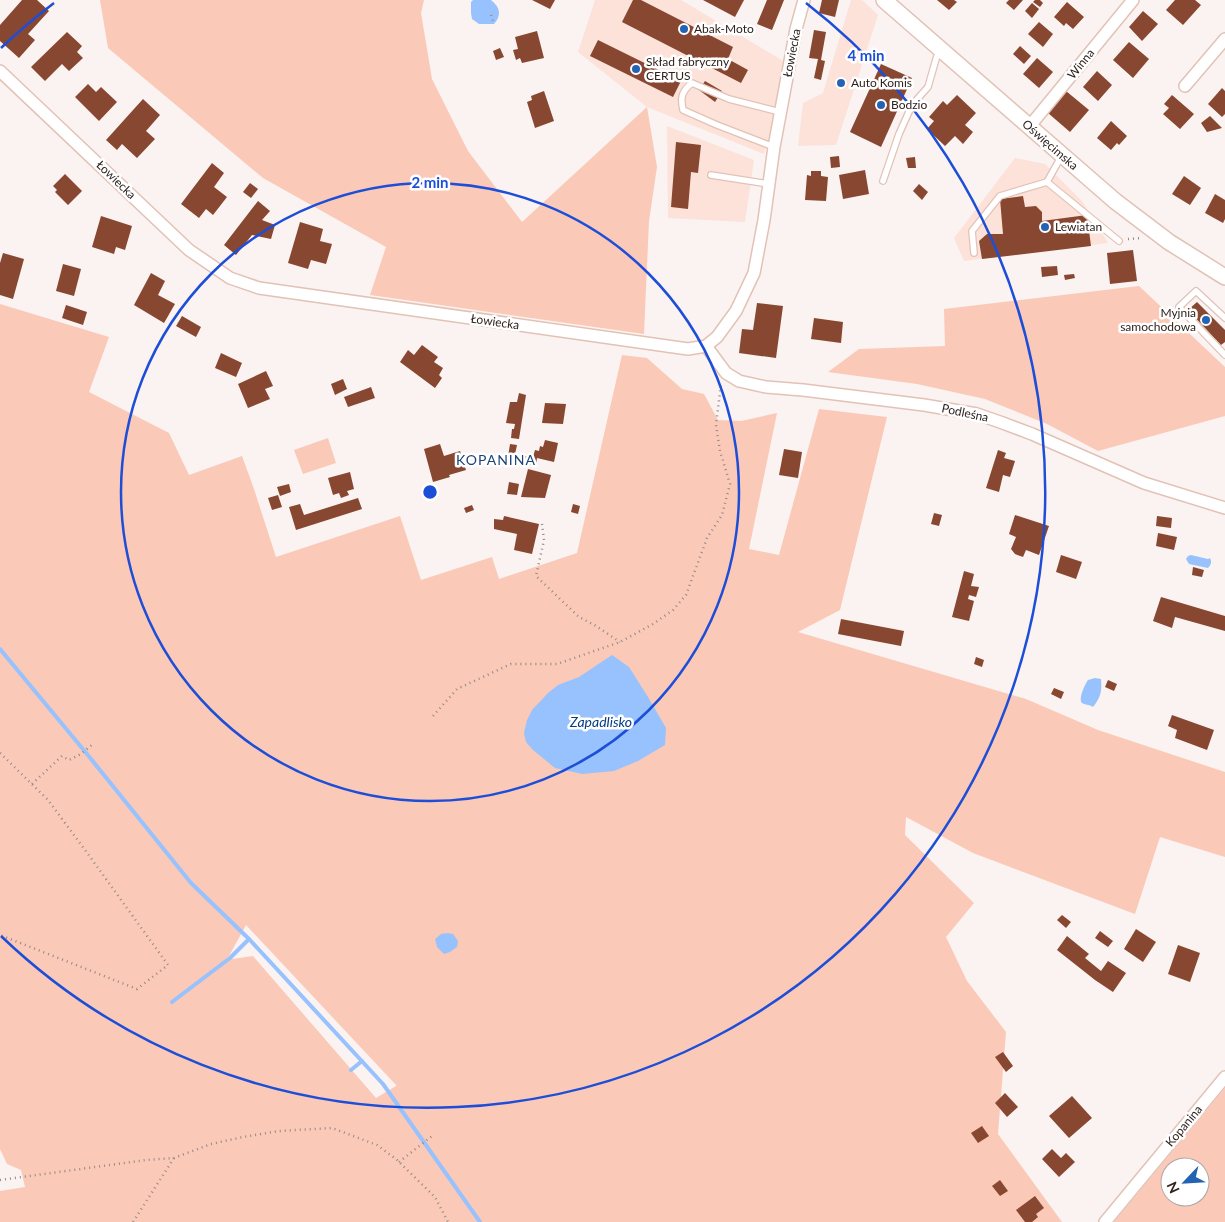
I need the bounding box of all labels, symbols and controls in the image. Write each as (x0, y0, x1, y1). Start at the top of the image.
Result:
place label: Abak-Moto (694, 21, 754, 36)
marker: Abak-Moto (678, 23, 690, 35)
street label: Łowiecka (779, 27, 804, 78)
street label: Winna (1064, 45, 1097, 82)
text: 4 min (847, 46, 885, 64)
place label: Skład fabryczny CERTUS (646, 54, 730, 83)
marker: Skład fabryczny CERTUS (630, 63, 642, 75)
place label: Auto Komis (851, 75, 912, 90)
marker: Auto Komis (835, 77, 847, 89)
place label: Bodzio (891, 97, 927, 112)
marker: Bodzio (875, 99, 887, 111)
street label: Oświęcimska (1019, 116, 1081, 173)
street label: Łowiecka (93, 157, 139, 202)
text: 2 min (411, 173, 449, 191)
place label: Lewiatan (1055, 219, 1102, 234)
marker: Lewiatan (1039, 221, 1051, 233)
place label: Myjnia samochodowa (1120, 305, 1196, 334)
street label: Łowiecka (470, 311, 520, 332)
marker: Myjnia samochodowa (1200, 314, 1212, 326)
street label: Podleśna (940, 400, 990, 425)
district label: KOPANINA (456, 451, 536, 468)
centre of rings (421, 483, 439, 501)
water label: Zapadlisko (569, 713, 632, 730)
street label: Kopanina (1162, 1102, 1205, 1149)
north arrow (1160, 1157, 1210, 1207)
text: N (1163, 1179, 1183, 1196)

